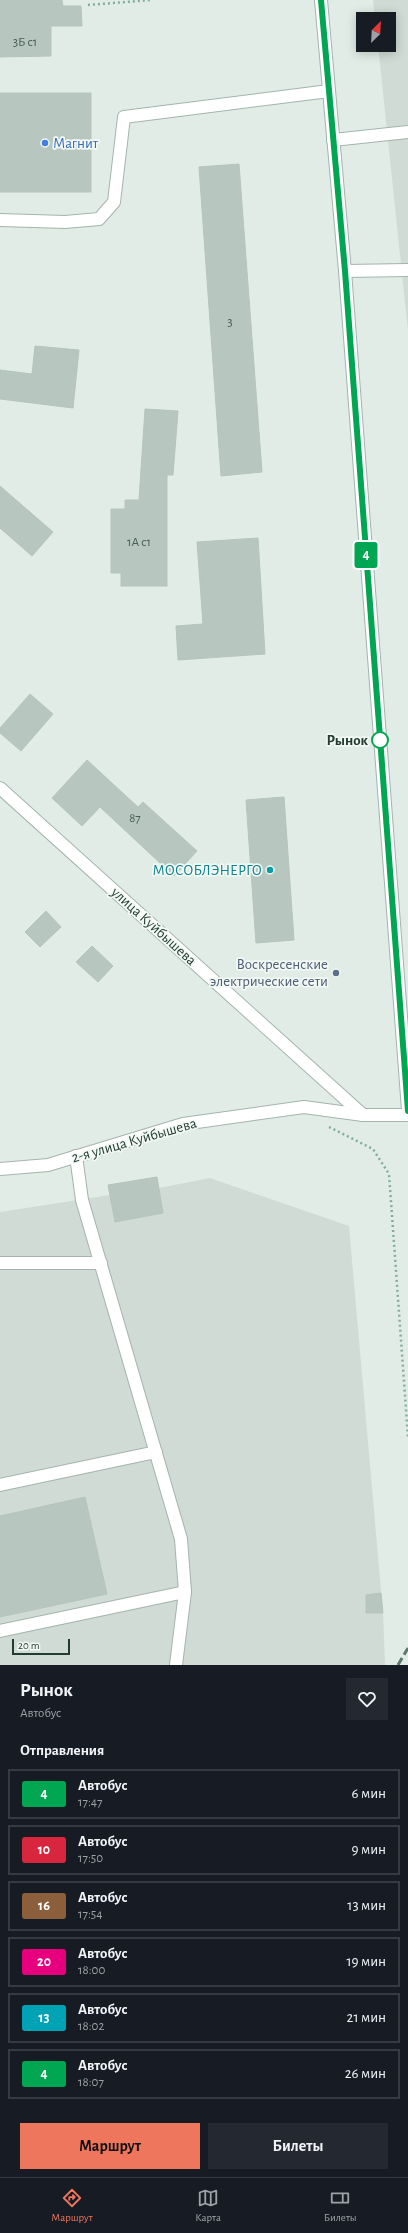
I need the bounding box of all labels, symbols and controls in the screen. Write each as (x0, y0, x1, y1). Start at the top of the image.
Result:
north arrow (356, 12, 396, 52)
map controls (356, 12, 396, 52)
house number: 3Б с1 (13, 36, 37, 49)
place label: Магнит (53, 136, 99, 151)
marker: Магнит (40, 138, 50, 148)
house number: 3 (227, 316, 233, 329)
house number: 1А с1 (127, 536, 151, 549)
line badge: 4 (353, 542, 379, 568)
text: 4 (362, 548, 370, 562)
marker: Рынок (371, 731, 389, 749)
place label: Рынок (326, 733, 369, 748)
house number: 87 (129, 812, 141, 825)
place label: МОСОБЛЭНЕРГО (152, 863, 262, 878)
marker: МОСОБЛЭНЕРГО (265, 865, 275, 875)
street label: улица Куйбышева (108, 884, 199, 968)
place label: Воскресенские электрические сети (210, 957, 328, 989)
marker: Воскресенские электрические сети (331, 968, 341, 978)
street label: 2-я улица Куйбышева (70, 1115, 198, 1165)
scale bar (12, 1637, 70, 1656)
text: 20 m (18, 1640, 39, 1651)
button: heart (346, 1678, 388, 1720)
text: Рынок (20, 1681, 73, 1700)
text: Автобус (20, 1707, 61, 1720)
text: Отправления (20, 1743, 104, 1758)
text: Автобус (78, 1778, 128, 1793)
text: 6 мин (352, 1786, 386, 1801)
text: 4 (40, 1787, 48, 1801)
text: 17:47 (78, 1796, 103, 1809)
text: Автобус (78, 1834, 128, 1849)
text: 9 мин (352, 1842, 386, 1857)
text: 10 (38, 1843, 50, 1857)
text: 17:50 (78, 1852, 103, 1865)
text: Автобус (78, 1890, 128, 1905)
text: 13 мин (347, 1898, 386, 1913)
text: 16 (38, 1899, 50, 1913)
text: 17:54 (78, 1908, 103, 1921)
text: Автобус (78, 1946, 128, 1961)
text: 19 мин (346, 1954, 386, 1969)
text: 20 (37, 1955, 51, 1969)
text: 18:00 (78, 1964, 105, 1977)
text: Автобус (78, 2002, 128, 2017)
text: 21 мин (347, 2010, 386, 2025)
text: 13 (38, 2011, 50, 2025)
text: 18:02 (78, 2020, 104, 2033)
text: Автобус (78, 2058, 128, 2073)
text: 26 мин (345, 2066, 386, 2081)
text: 4 (40, 2067, 48, 2081)
text: 18:07 (78, 2076, 104, 2089)
button: Маршрут (20, 2123, 200, 2169)
button: Билеты (208, 2123, 388, 2169)
tab: Маршрут (51, 2187, 93, 2224)
tab: Карта (195, 2187, 221, 2224)
tab: Билеты (324, 2187, 357, 2224)

